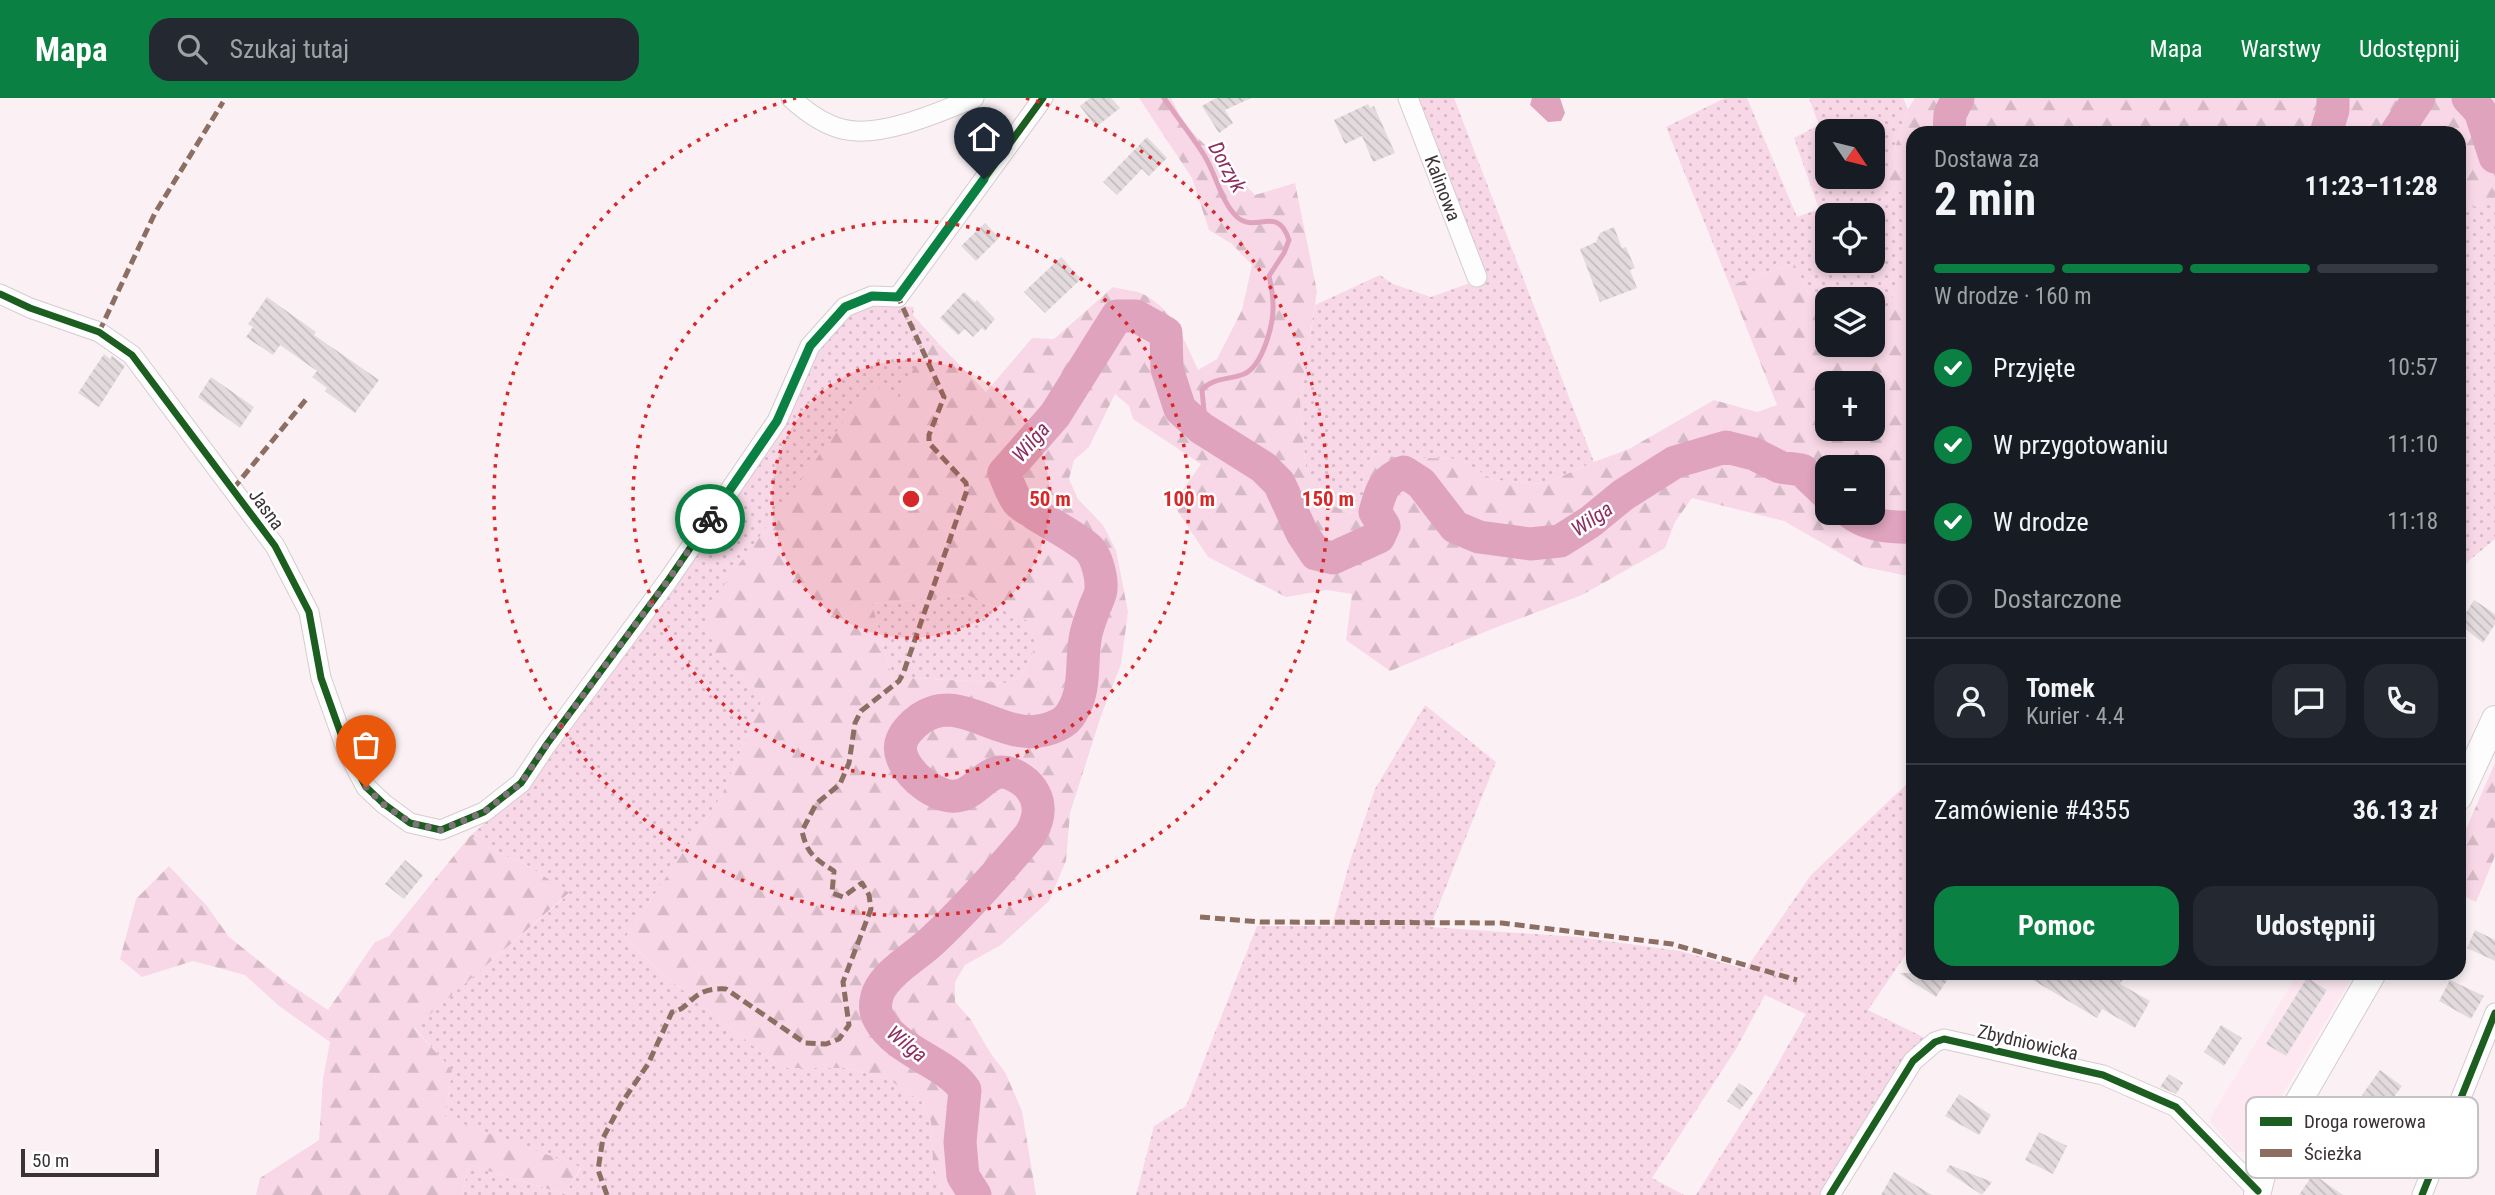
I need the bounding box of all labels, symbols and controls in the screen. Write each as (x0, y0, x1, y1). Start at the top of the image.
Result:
search box (149, 18, 639, 81)
text: Mapa (35, 30, 107, 69)
icon: search (173, 30, 211, 68)
text: Szukaj tutaj (229, 34, 349, 64)
text: Mapa (2150, 35, 2203, 63)
text: Warstwy (2241, 35, 2321, 63)
text: Udostępnij (2359, 35, 2460, 63)
pin (954, 107, 1014, 179)
icon: home (965, 118, 1003, 156)
north arrow (1815, 119, 1885, 189)
map controls (1815, 119, 1885, 525)
water label: Dorzyk (1203, 137, 1251, 197)
text: Dostawa za (1934, 146, 2039, 173)
street label: Kalinowa (1420, 152, 1466, 224)
text: 11:23–11:28 (2304, 171, 2438, 201)
text: 2 min (1934, 172, 2036, 226)
button: locate (1815, 203, 1885, 273)
text: W drodze · 160 m (1934, 283, 2091, 310)
button: layers (1815, 287, 1885, 357)
icon: check (1934, 349, 1972, 387)
text: Przyjęte (1993, 353, 2075, 383)
text: 10:57 (2387, 354, 2438, 381)
button: + (1815, 371, 1885, 441)
water label: Wilga (1007, 417, 1055, 467)
icon: check (1934, 426, 1972, 464)
text: W przygotowaniu (1993, 430, 2168, 460)
text: 11:10 (2387, 431, 2438, 458)
button: − (1815, 455, 1885, 525)
street label: Jasna (244, 484, 289, 534)
courier (675, 484, 745, 554)
centre of rings (899, 487, 923, 511)
text: 50 m (1029, 487, 1071, 511)
text: 100 m (1163, 487, 1215, 511)
text: 150 m (1302, 487, 1354, 511)
water label: Wilga (1567, 497, 1617, 541)
icon: bike (691, 500, 729, 538)
icon: check (1934, 503, 1972, 541)
text: W drodze (1993, 507, 2089, 537)
text: 11:18 (2387, 508, 2438, 535)
text: Dostarczone (1993, 584, 2122, 614)
button: person (1934, 664, 2008, 738)
button: chat (2272, 664, 2346, 738)
button: phone (2364, 664, 2438, 738)
text: Tomek (2026, 673, 2095, 703)
text: Kurier · 4.4 (2026, 703, 2124, 730)
pin (336, 715, 396, 787)
icon: bag (347, 726, 385, 764)
text: Zamówienie #4355 (1934, 795, 2130, 825)
text: 36.13 zł (2353, 795, 2438, 825)
button: Pomoc (1934, 886, 2179, 966)
button: Udostępnij (2193, 886, 2438, 966)
street label: Zbydniowicka (1975, 1020, 2081, 1065)
water label: Wilga (882, 1021, 932, 1067)
legend (2246, 1097, 2478, 1178)
text: Droga rowerowa (2304, 1110, 2426, 1133)
text: Ścieżka (2304, 1142, 2362, 1165)
scale bar (21, 1146, 159, 1178)
text: 50 m (32, 1149, 69, 1172)

